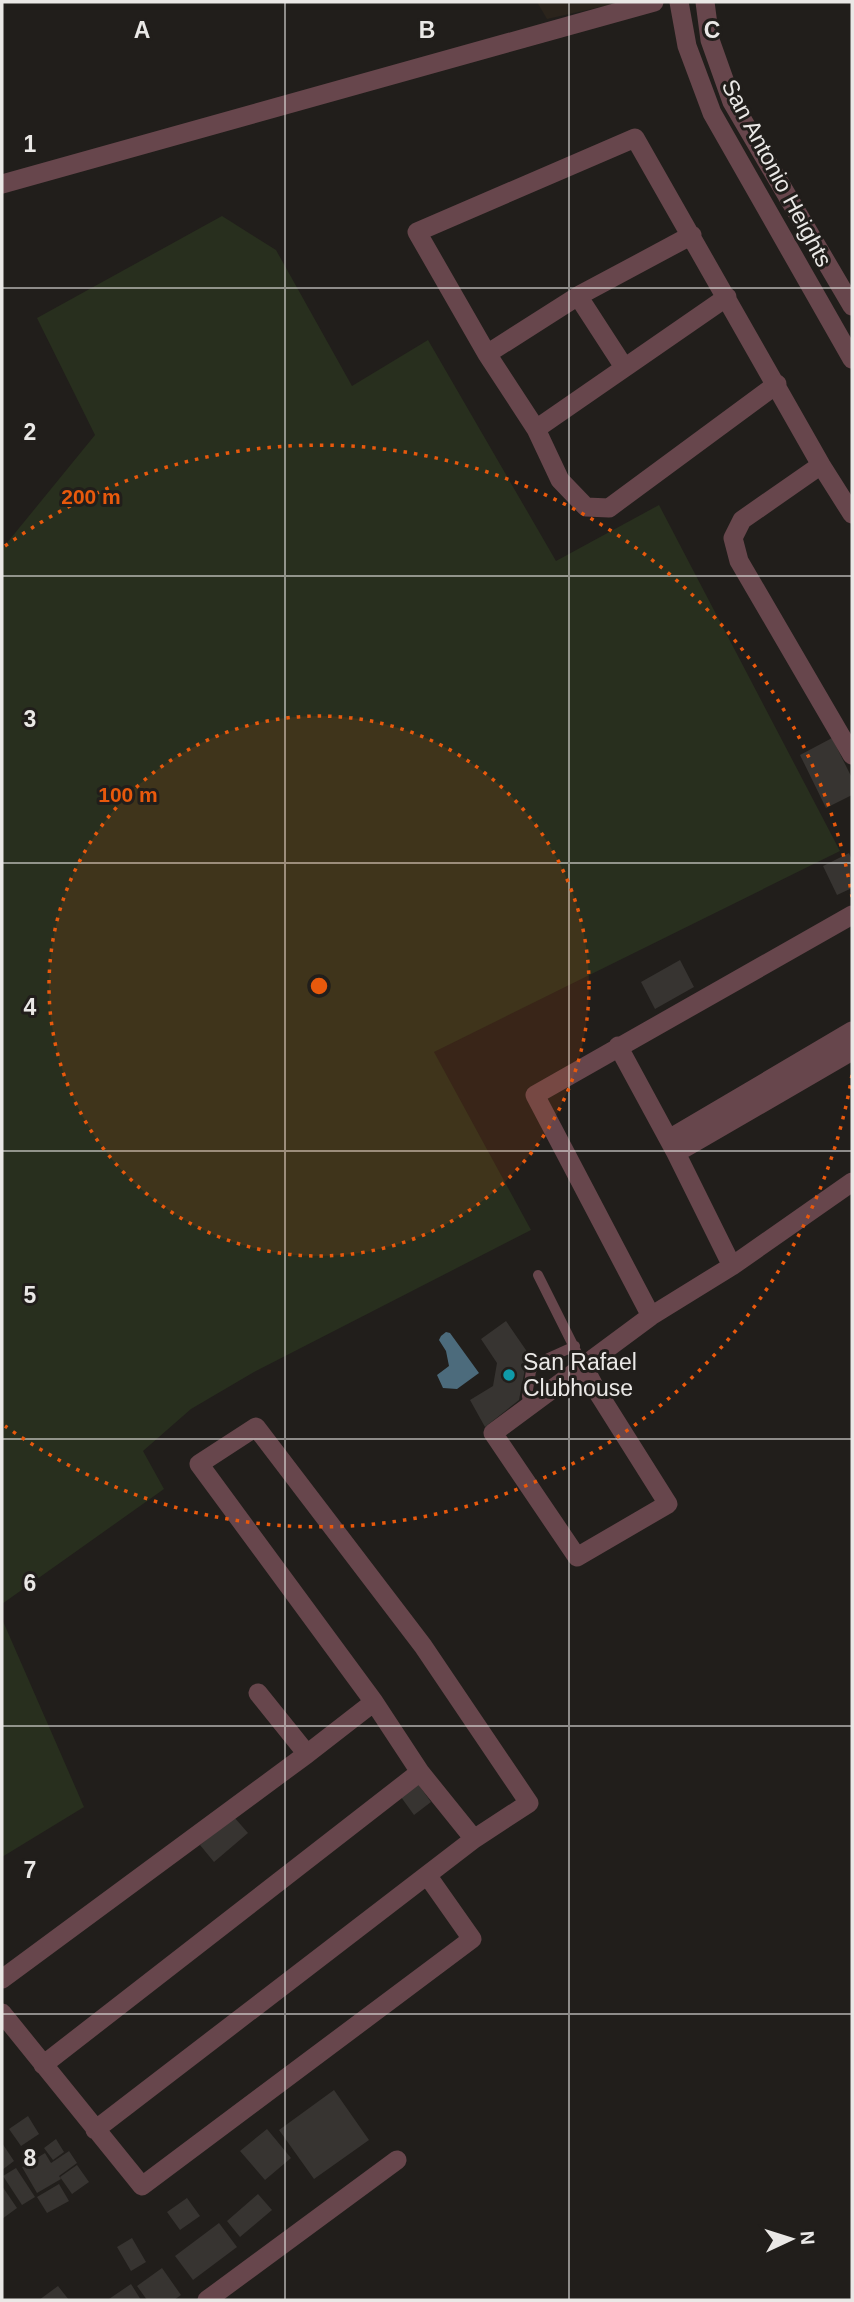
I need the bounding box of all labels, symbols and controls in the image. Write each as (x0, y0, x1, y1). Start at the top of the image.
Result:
text: A (134, 17, 150, 43)
text: B (419, 17, 435, 43)
text: C (704, 17, 720, 43)
street label: San Antonio Heights (717, 75, 837, 271)
text: 1 (24, 131, 37, 157)
text: 2 (24, 419, 36, 445)
text: 200 m (61, 485, 121, 508)
text: 3 (24, 706, 36, 732)
text: 100 m (98, 783, 158, 806)
centre of rings (307, 974, 331, 998)
text: 4 (24, 994, 37, 1020)
text: 5 (24, 1282, 37, 1308)
place label: San Rafael Clubhouse (523, 1349, 637, 1401)
marker: San Rafael Clubhouse (501, 1367, 517, 1383)
text: 6 (24, 1570, 36, 1596)
text: 7 (24, 1857, 36, 1883)
text: 8 (24, 2145, 37, 2171)
north arrow (756, 2204, 826, 2274)
text: N (797, 2230, 818, 2245)

